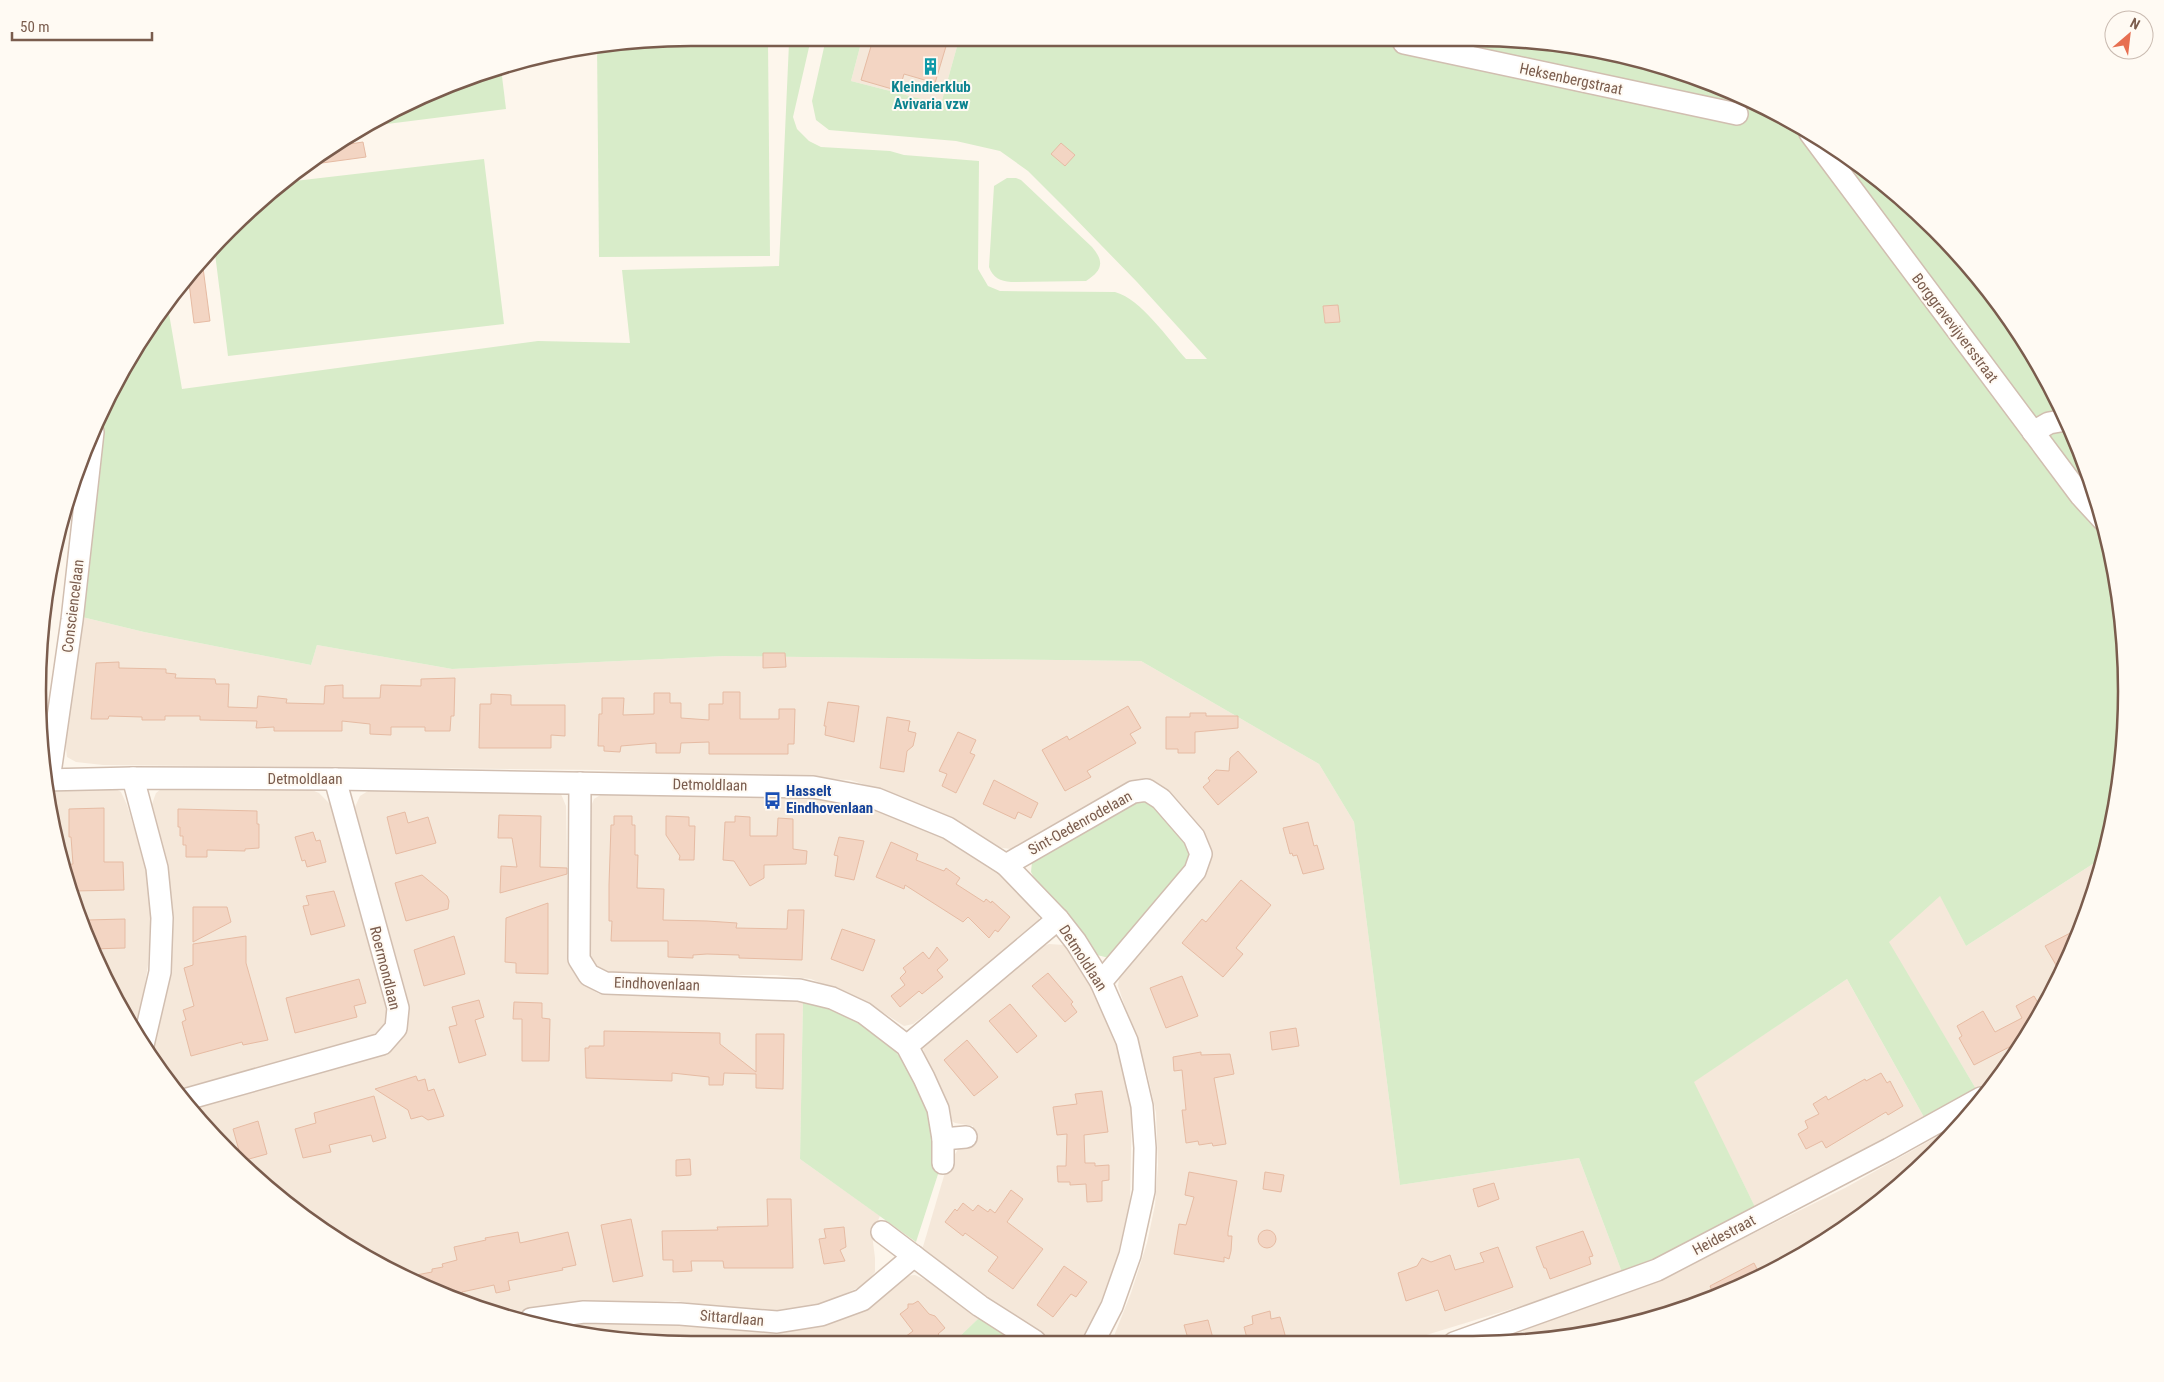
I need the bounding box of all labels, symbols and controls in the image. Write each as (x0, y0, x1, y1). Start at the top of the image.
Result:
scale bar (12, 10, 152, 42)
north arrow (2104, 10, 2154, 60)
text: N (2128, 14, 2143, 33)
text: 50 m (20, 18, 50, 36)
building icon: Kleindierklub Avivaria vzw (921, 56, 941, 76)
street label: Heksenbergstraat (1518, 59, 1624, 99)
place label: Kleindierklub Avivaria vzw (891, 78, 971, 113)
street label: Borggravevijversstraat (1908, 270, 2002, 386)
street label: Consciencelaan (58, 558, 88, 654)
street label: Detmoldlaan (268, 770, 342, 788)
street label: Detmoldlaan (672, 775, 748, 795)
place label: Hasselt Eindhovenlaan (786, 782, 873, 817)
street label: Sint-Oedenrodelaan (1025, 787, 1135, 859)
bus stop icon: Hasselt Eindhovenlaan (762, 790, 782, 810)
street label: Detmoldlaan (1055, 922, 1111, 994)
street label: Roermondlaan (366, 924, 404, 1012)
street label: Eindhovenlaan (614, 974, 700, 994)
street label: Heidestraat (1689, 1211, 1759, 1259)
street label: Sittardlaan (699, 1306, 765, 1330)

